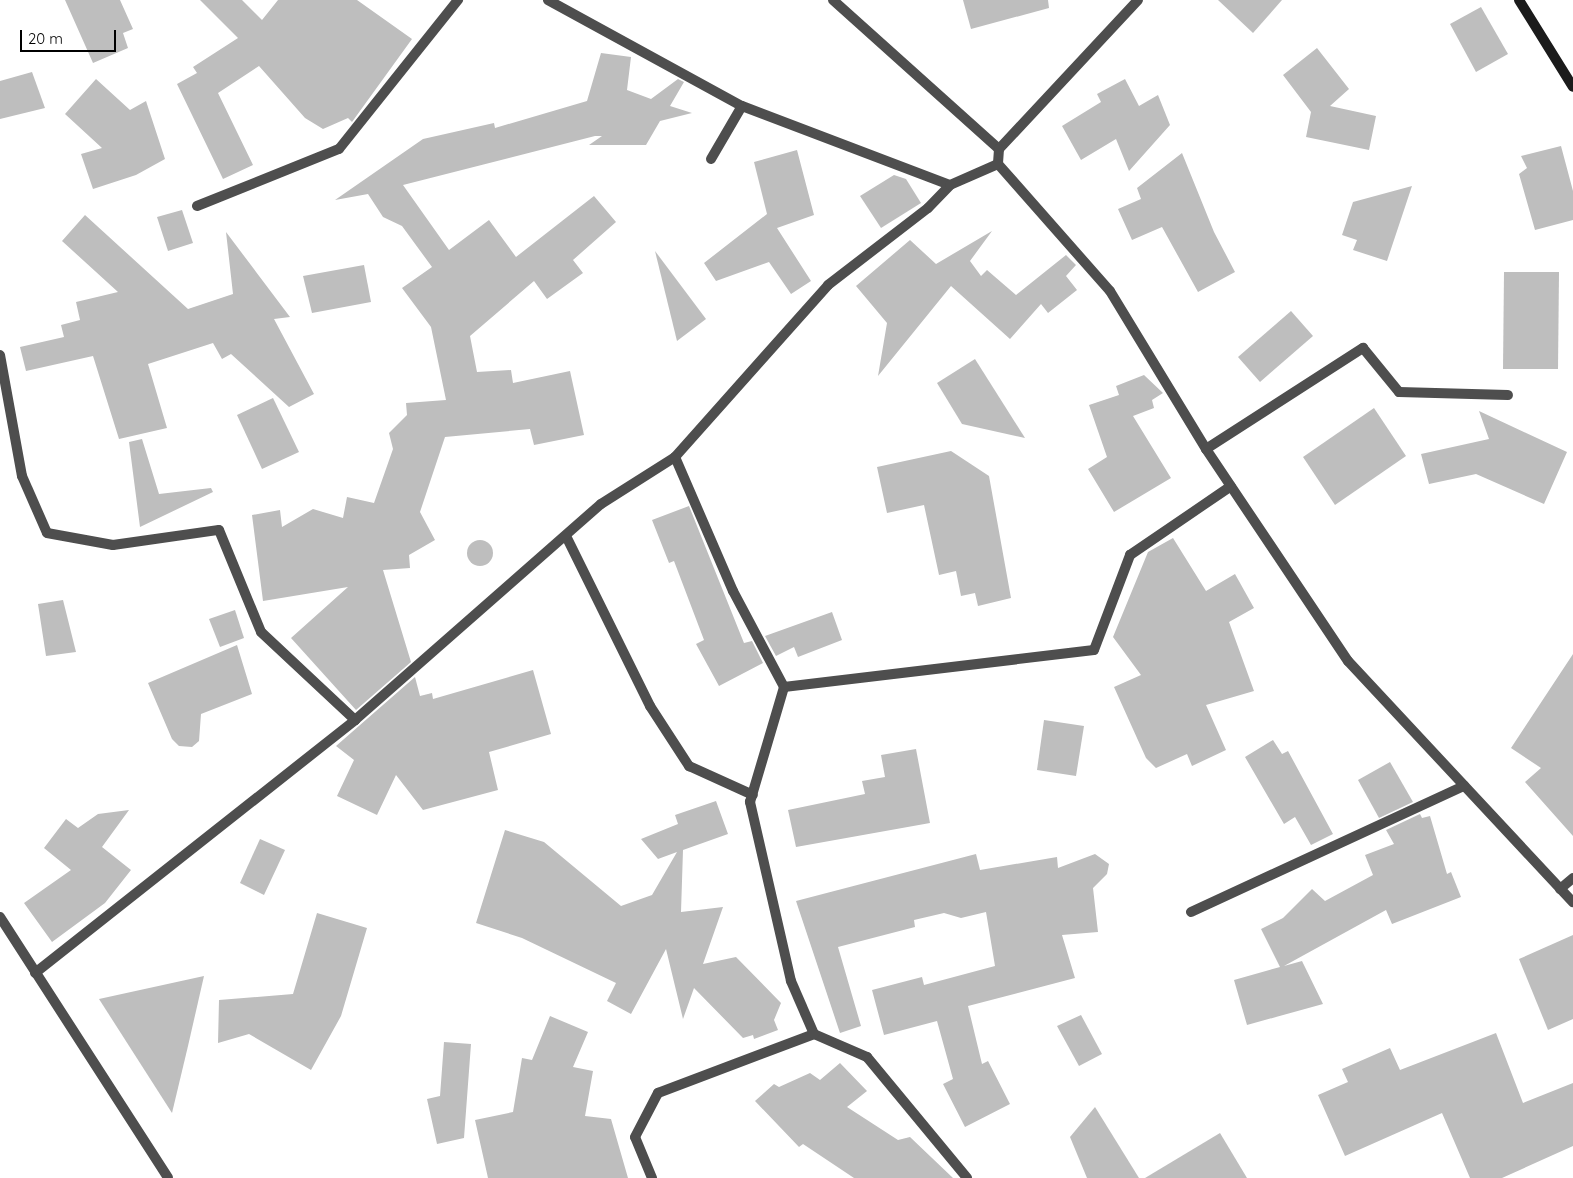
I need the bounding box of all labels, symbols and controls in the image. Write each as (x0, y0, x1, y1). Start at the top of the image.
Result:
scale bar (22, 20, 119, 52)
text: 20 m (28, 29, 63, 48)

